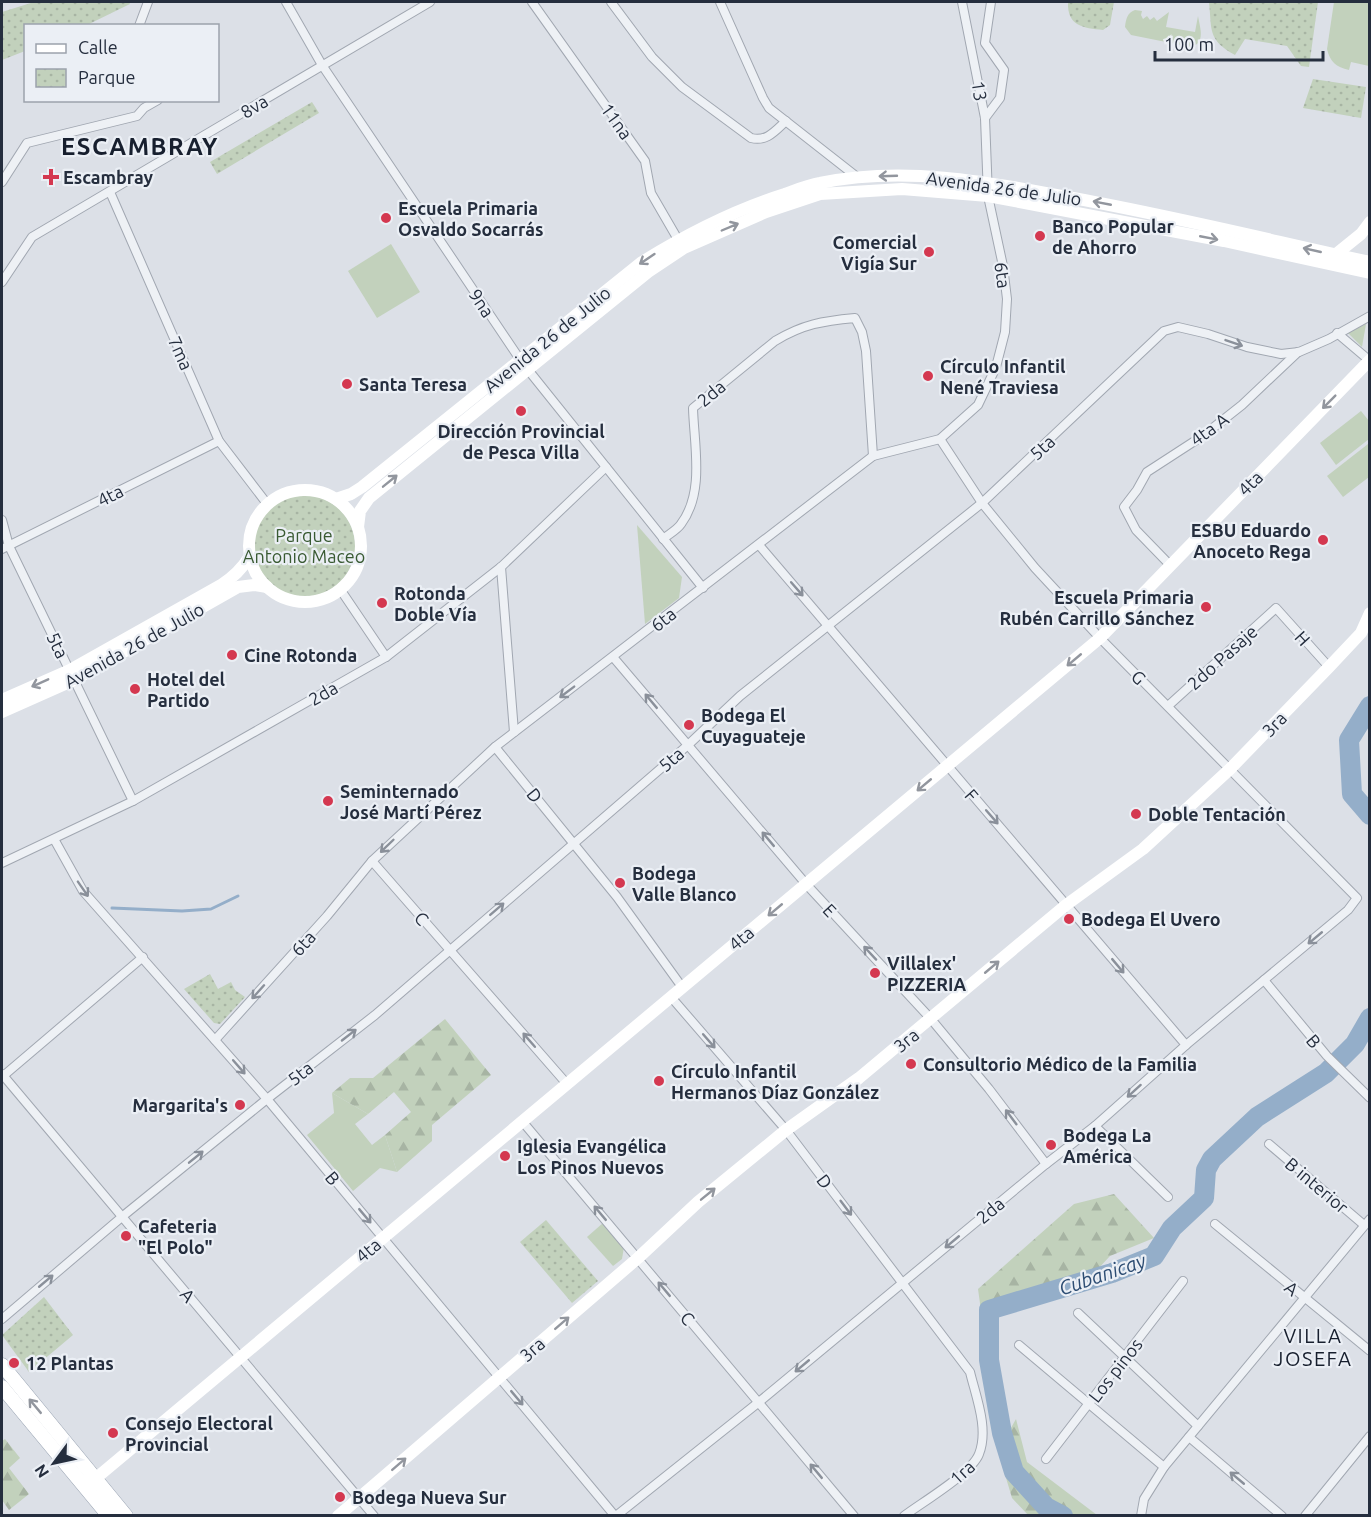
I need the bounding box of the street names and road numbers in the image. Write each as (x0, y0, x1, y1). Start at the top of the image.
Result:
street label: 13 (969, 79, 991, 103)
street label: 8va (237, 90, 271, 122)
street label: 11na (597, 99, 637, 143)
street label: Avenida 26 de Julio (925, 167, 1083, 209)
street label: 6ta (991, 261, 1015, 289)
street label: Avenida 26 de Julio (480, 282, 614, 396)
street label: 9na (465, 285, 499, 321)
street label: 7ma (165, 333, 197, 373)
street label: 2da (693, 376, 729, 410)
street label: 4ta A (1186, 408, 1232, 450)
street label: 5ta (1026, 431, 1058, 463)
street label: 4ta (1234, 467, 1266, 499)
street label: 4ta (94, 480, 126, 510)
street label: Avenida 26 de Julio (61, 598, 207, 692)
street label: 6ta (646, 603, 680, 635)
street label: 2do Pasaje (1183, 621, 1261, 693)
street label: H (1291, 627, 1315, 649)
street label: 5ta (43, 629, 73, 661)
street label: G (1128, 666, 1150, 688)
street label: 2da (305, 677, 341, 709)
street label: 3ra (1258, 708, 1290, 740)
street label: 5ta (654, 743, 688, 775)
street label: D (523, 784, 547, 806)
street label: F (961, 785, 983, 805)
street label: E (819, 899, 841, 921)
street label: C (411, 907, 433, 929)
street label: 4ta (724, 922, 758, 954)
street label: 6ta (287, 926, 319, 960)
street label: 3ra (890, 1024, 922, 1056)
street label: B (1303, 1030, 1325, 1052)
street label: 5ta (283, 1057, 317, 1089)
street label: B interior (1282, 1153, 1353, 1217)
street label: B (322, 1167, 344, 1189)
street label: D (813, 1170, 837, 1192)
street label: 2da (972, 1193, 1008, 1227)
street label: 4ta (351, 1234, 385, 1266)
street label: A (1281, 1277, 1303, 1300)
street label: A (177, 1284, 200, 1306)
street label: C (677, 1307, 699, 1329)
street label: 3ra (516, 1333, 548, 1365)
street label: Los pinos (1084, 1334, 1146, 1406)
street label: 1ra (946, 1456, 978, 1488)

